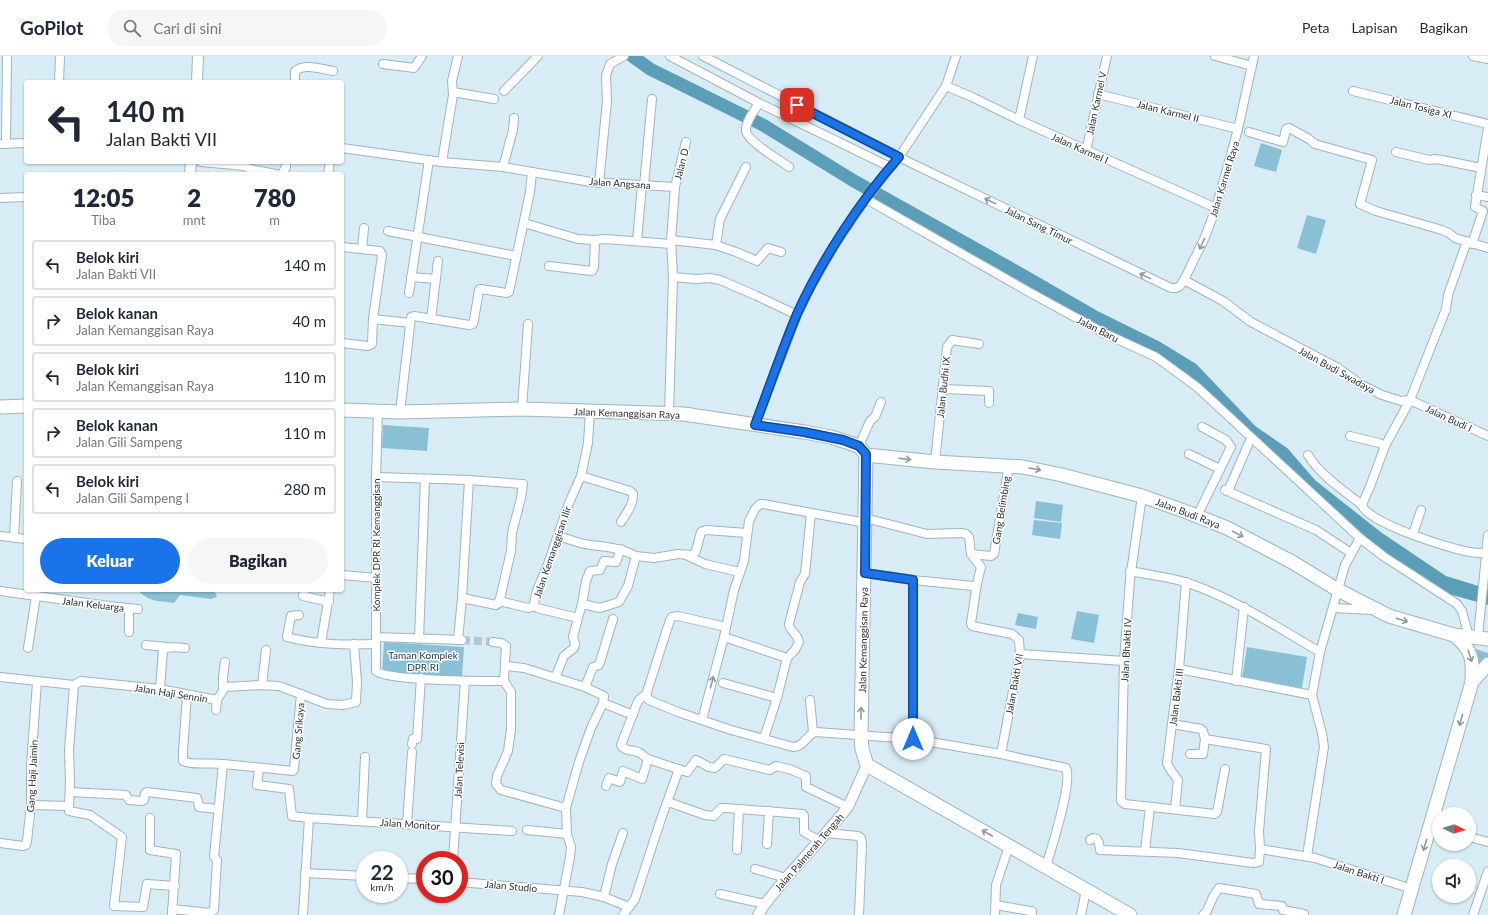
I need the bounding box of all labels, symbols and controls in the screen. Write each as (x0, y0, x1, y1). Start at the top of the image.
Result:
search box (107, 10, 387, 46)
text: GoPilot (20, 16, 83, 39)
icon: search (121, 17, 143, 39)
text: Cari di sini (153, 19, 222, 37)
text: Peta (1302, 19, 1329, 36)
text: Lapisan (1351, 19, 1398, 36)
text: Bagikan (1420, 19, 1468, 36)
street label: Jalan Karmel V (1083, 70, 1109, 136)
pin (780, 88, 814, 122)
text: 140 m (106, 94, 185, 128)
icon: arrive (786, 94, 808, 116)
street label: Jalan Tosiga XI (1389, 94, 1453, 120)
icon: left (40, 96, 92, 148)
street label: Jalan Karmel II (1136, 97, 1200, 125)
text: Jalan Bakti VII (106, 128, 217, 150)
street label: Jalan Karmel I (1050, 130, 1110, 166)
street label: Jalan Karmel Raya (1207, 139, 1241, 219)
street label: Jalan D (671, 147, 691, 181)
street label: Jalan Angsana (589, 175, 651, 191)
text: 12:05 (72, 183, 134, 212)
text: 2 (187, 183, 201, 212)
text: 780 (254, 183, 296, 212)
one-way arrow (984, 197, 996, 204)
street label: Jalan Sang Timur (1003, 203, 1075, 247)
text: Tiba (91, 212, 116, 228)
text: mnt (183, 212, 205, 228)
text: m (269, 212, 280, 228)
one-way arrow (1197, 238, 1205, 250)
text: Belok kiri (76, 248, 139, 266)
icon: left (42, 254, 64, 276)
text: 140 m (284, 256, 326, 274)
text: Jalan Bakti VII (76, 266, 156, 282)
one-way arrow (1139, 272, 1151, 279)
text: Belok kanan (76, 304, 158, 322)
icon: right (42, 310, 64, 332)
text: 40 m (292, 312, 326, 330)
street label: Jalan Baru (1075, 313, 1121, 345)
text: Jalan Kemanggisan Raya (76, 322, 214, 338)
street label: Jalan Budi Swadaya (1297, 344, 1377, 396)
street label: Jalan Budhi IX (934, 355, 952, 418)
text: Belok kiri (76, 360, 139, 378)
icon: left (42, 366, 64, 388)
text: 110 m (284, 368, 326, 386)
text: Jalan Kemanggisan Raya (76, 378, 214, 394)
street label: Jalan Budi I (1424, 402, 1474, 434)
street label: Jalan Kemanggisan Raya (574, 405, 680, 421)
text: Belok kanan (76, 416, 158, 434)
icon: right (42, 422, 64, 444)
text: 110 m (284, 424, 326, 442)
text: Jalan Gili Sampeng (76, 434, 182, 450)
one-way arrow (898, 456, 911, 463)
one-way arrow (1028, 465, 1041, 473)
text: Belok kiri (76, 472, 139, 490)
street label: Gang Belimbing (990, 475, 1012, 545)
icon: left (42, 478, 64, 500)
street label: Komplek DPR RI Kemanggisan (370, 478, 382, 612)
text: 280 m (284, 480, 326, 498)
text: Jalan Gili Sampeng I (76, 490, 189, 506)
street label: Jalan Budi Raya (1154, 495, 1222, 531)
street label: Jalan Kemanggisan Ilir (531, 504, 573, 599)
one-way arrow (1232, 531, 1244, 538)
button: Keluar (40, 538, 180, 584)
button: Bagikan (188, 538, 328, 584)
street label: Jalan Kemanggisan Raya (856, 587, 870, 693)
street label: Jalan Keluarga (61, 594, 125, 614)
street label: Jalan Bhakti IV (1118, 617, 1134, 683)
one-way arrow (1396, 617, 1408, 625)
park label: Taman Komplek DPR RI (388, 649, 459, 673)
one-way arrow (1467, 649, 1474, 662)
street label: Jalan Bakti VII (1003, 653, 1025, 715)
street label: Jalan Bakti III (1167, 667, 1185, 727)
one-way arrow (709, 676, 716, 689)
street label: Jalan Haji Sennin (133, 681, 209, 705)
street label: Gang Srikaya (290, 702, 306, 760)
one-way arrow (858, 707, 865, 720)
one-way arrow (1457, 713, 1465, 726)
position arrow (892, 718, 934, 760)
street label: Gang Haji Jaimin (24, 739, 40, 813)
street label: Jalan Televisi (452, 742, 466, 798)
north arrow (1432, 807, 1476, 851)
map controls (1432, 807, 1476, 903)
street label: Jalan Palmerah Tengah (772, 811, 846, 893)
street label: Jalan Monitor (380, 816, 441, 832)
one-way arrow (981, 829, 993, 837)
one-way arrow (1421, 838, 1428, 851)
speed limit sign: 30 (416, 851, 468, 903)
street label: Jalan Bakti I (1332, 858, 1386, 886)
button: sound (1432, 859, 1476, 903)
text: 22 (370, 860, 394, 884)
street label: Jalan Studio (484, 878, 538, 894)
text: km/h (370, 881, 394, 893)

